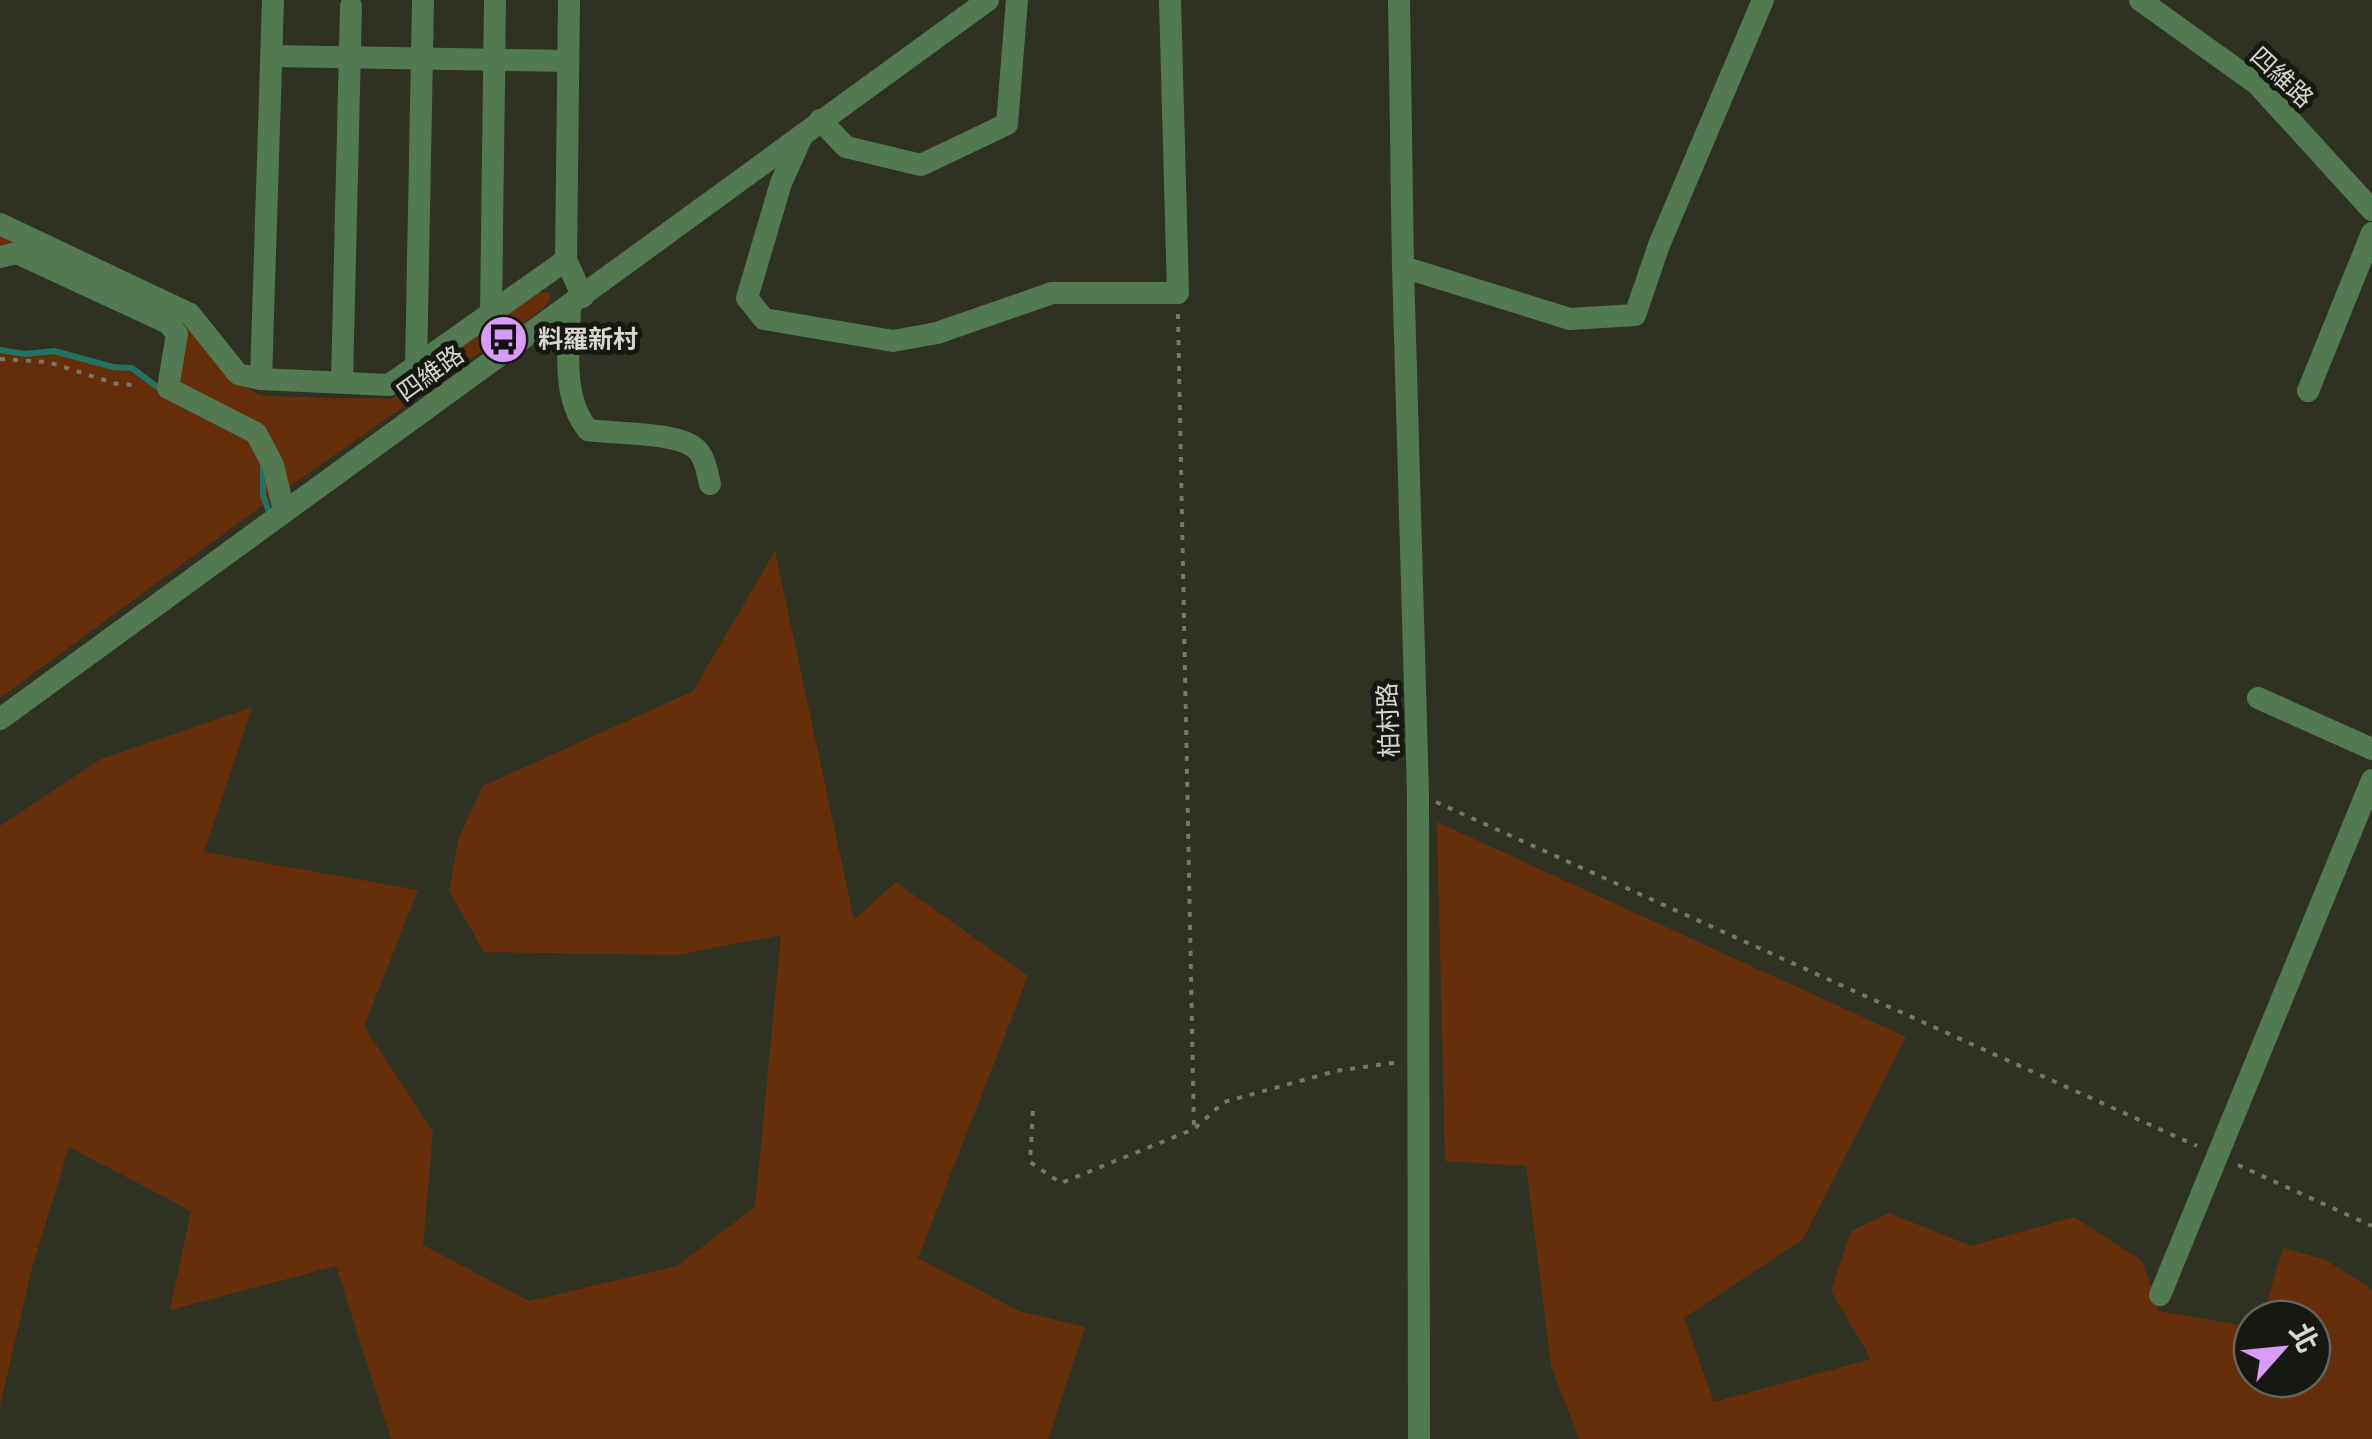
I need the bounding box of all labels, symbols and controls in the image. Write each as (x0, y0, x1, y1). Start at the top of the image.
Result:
street label: 四維路 (2245, 40, 2320, 113)
bus stop icon: 料羅新村 (477, 313, 529, 365)
place label: 料羅新村 (538, 323, 638, 353)
street label: 四維路 (390, 338, 469, 406)
street label: 柏村路 (1371, 682, 1403, 758)
north arrow (2232, 1299, 2332, 1399)
text: 北 (2284, 1317, 2327, 1357)

